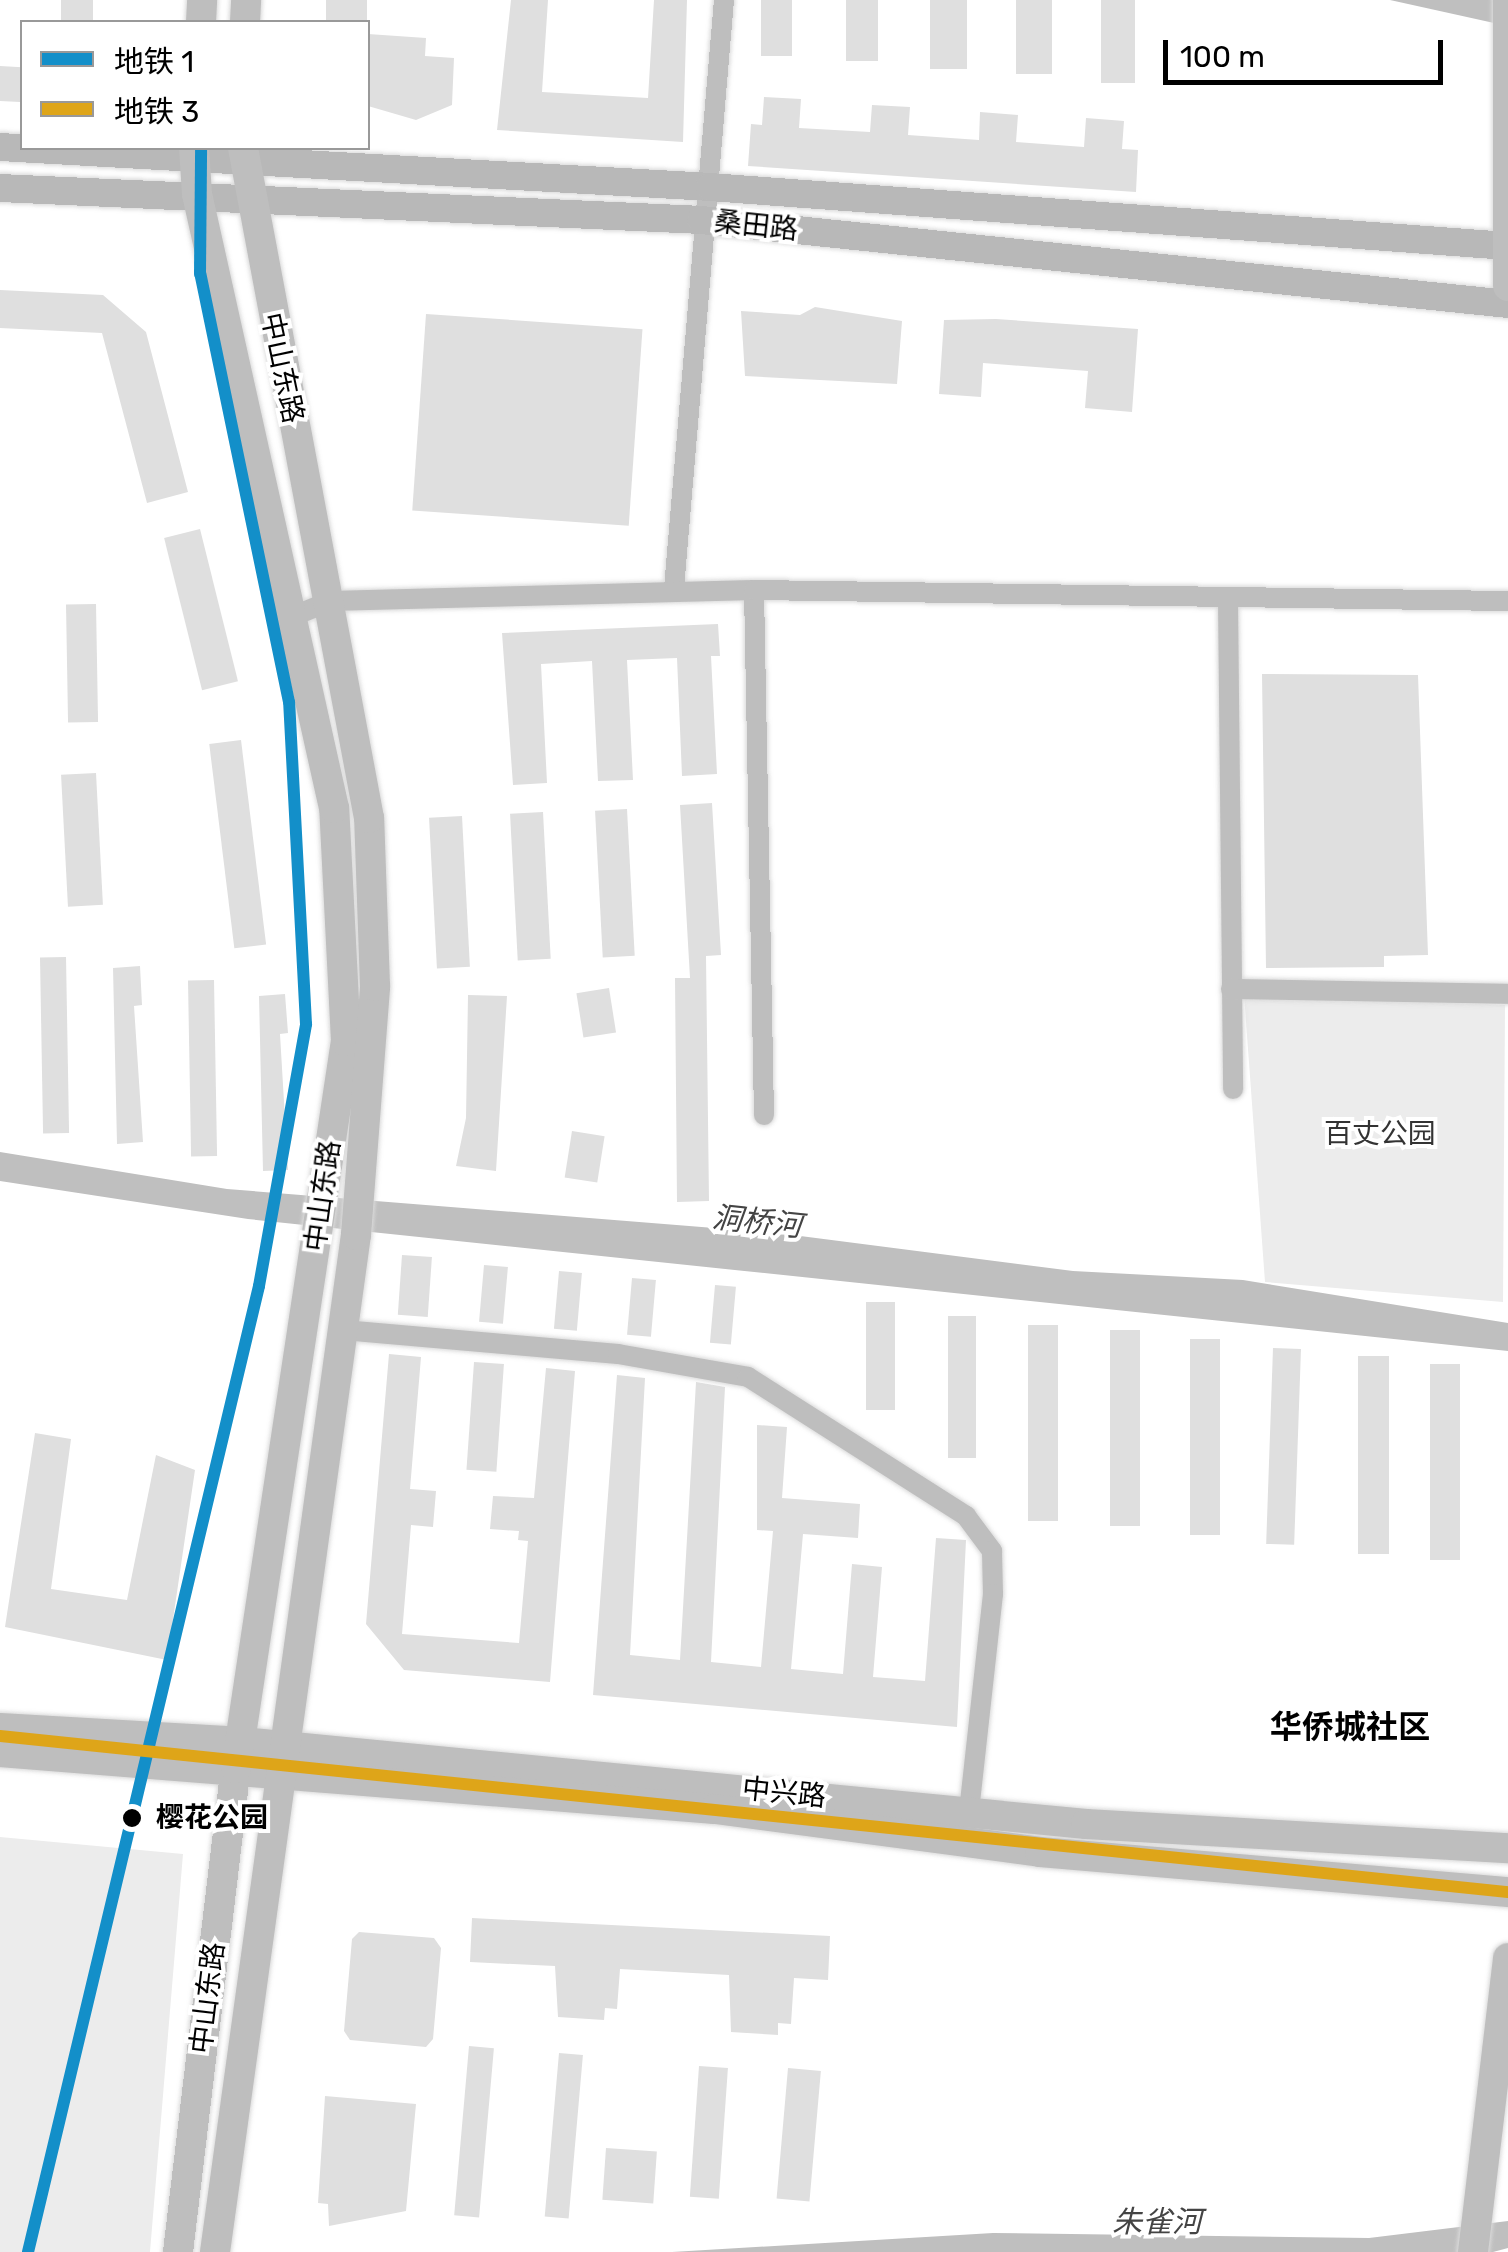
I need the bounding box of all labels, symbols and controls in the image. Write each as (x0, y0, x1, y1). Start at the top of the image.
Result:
legend (20, 20, 370, 150)
scale bar (1168, 20, 1448, 82)
text: 100 m (1180, 39, 1265, 75)
text: 地铁 1 (114, 44, 194, 80)
text: 地铁 3 (114, 94, 199, 130)
street label: 桑田路 (712, 205, 800, 247)
street label: 中山东路 (254, 310, 310, 426)
park label: 百丈公园 (1324, 1117, 1436, 1151)
street label: 中山东路 (299, 1138, 347, 1254)
water label: 洞桥河 (710, 1199, 804, 1245)
district label: 华侨城社区 (1270, 1708, 1430, 1746)
street label: 中兴路 (740, 1772, 828, 1814)
place label: 樱花公园 (156, 1801, 268, 1835)
marker: 樱花公园 (117, 1803, 147, 1833)
street label: 中山东路 (185, 1940, 231, 2056)
water label: 朱雀河 (1112, 2204, 1202, 2240)

